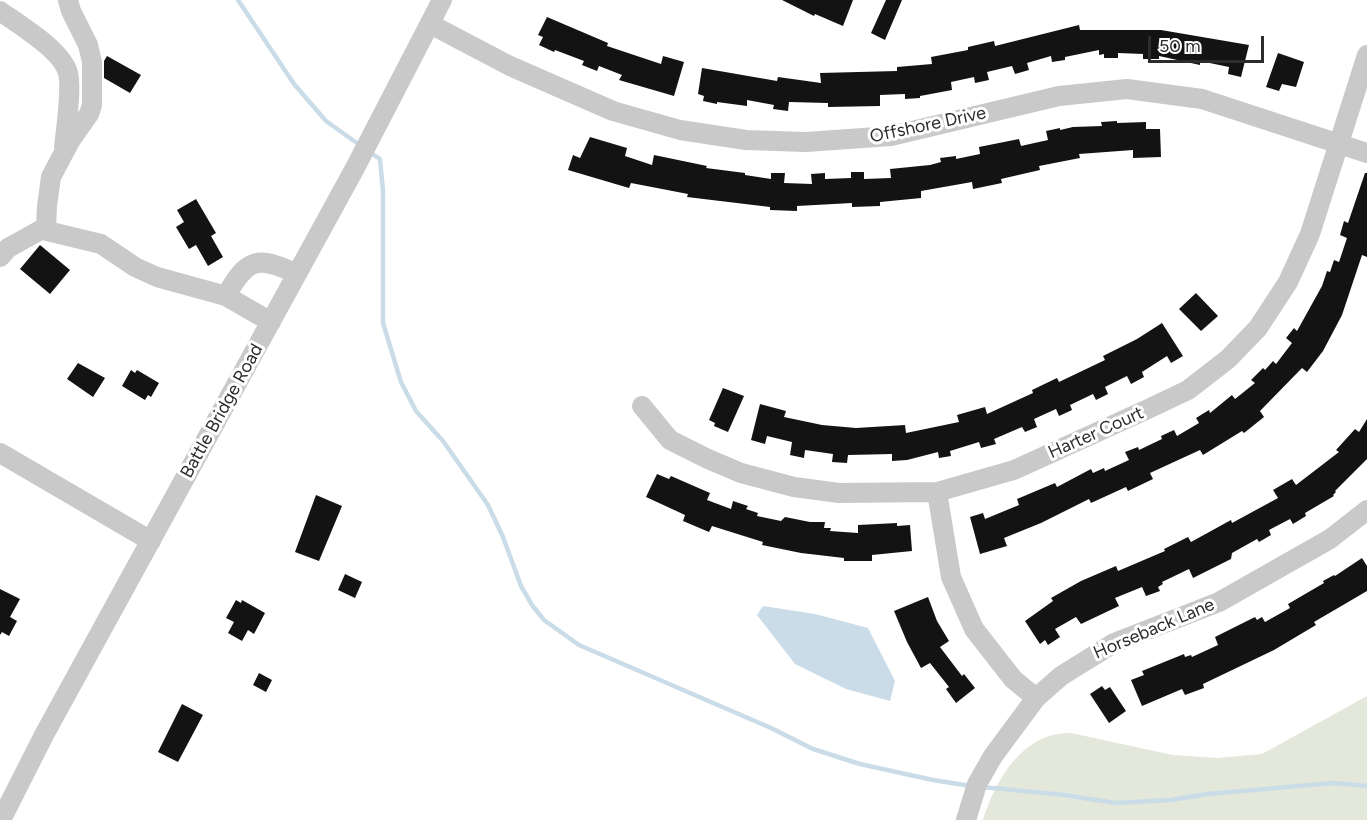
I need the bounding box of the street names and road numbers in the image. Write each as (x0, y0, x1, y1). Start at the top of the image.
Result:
street label: Offshore Drive (868, 102, 988, 148)
street label: Battle Bridge Road (176, 340, 268, 482)
street label: Harter Court (1045, 402, 1147, 464)
street label: Horseback Lane (1090, 594, 1218, 664)

